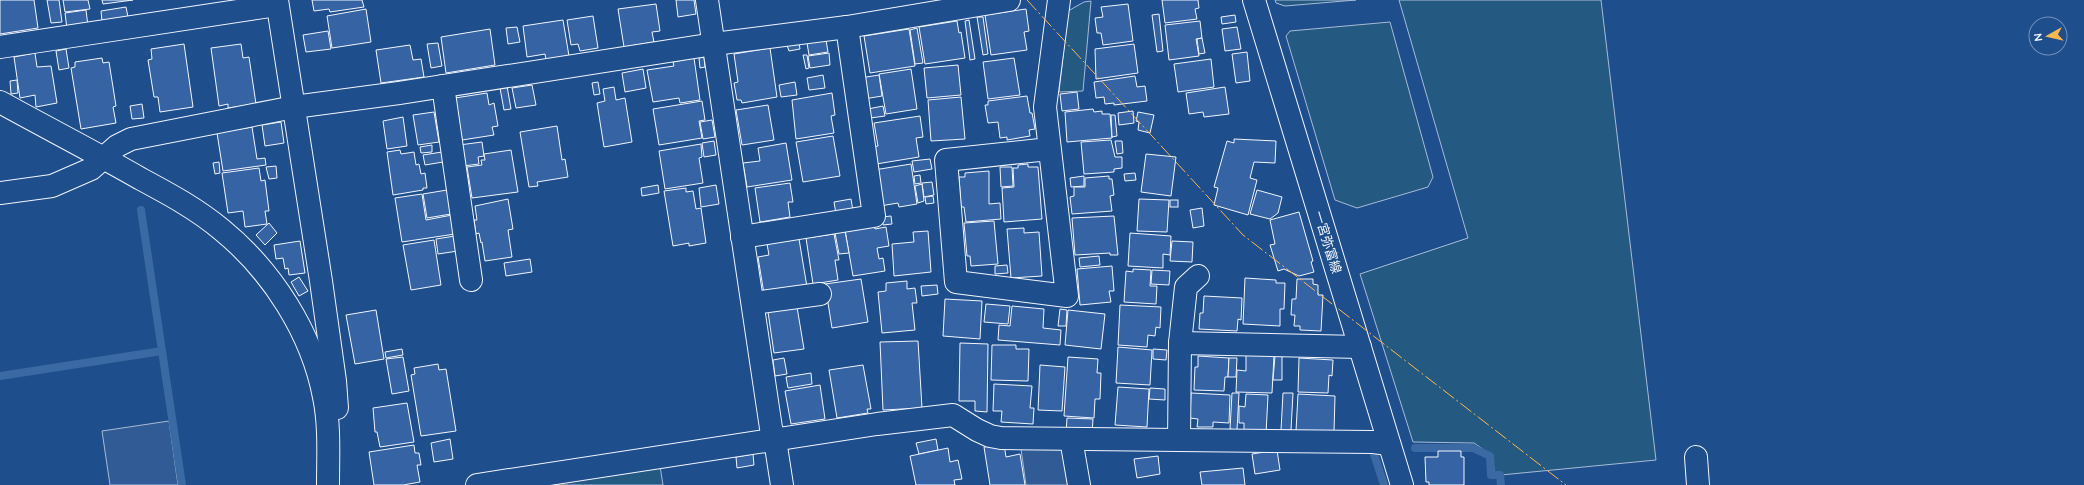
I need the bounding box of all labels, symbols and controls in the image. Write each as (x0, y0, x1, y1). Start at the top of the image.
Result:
north arrow (2028, 16, 2068, 56)
text: N (2031, 32, 2046, 42)
street label: 一宮弥富線 (1311, 209, 1345, 275)

